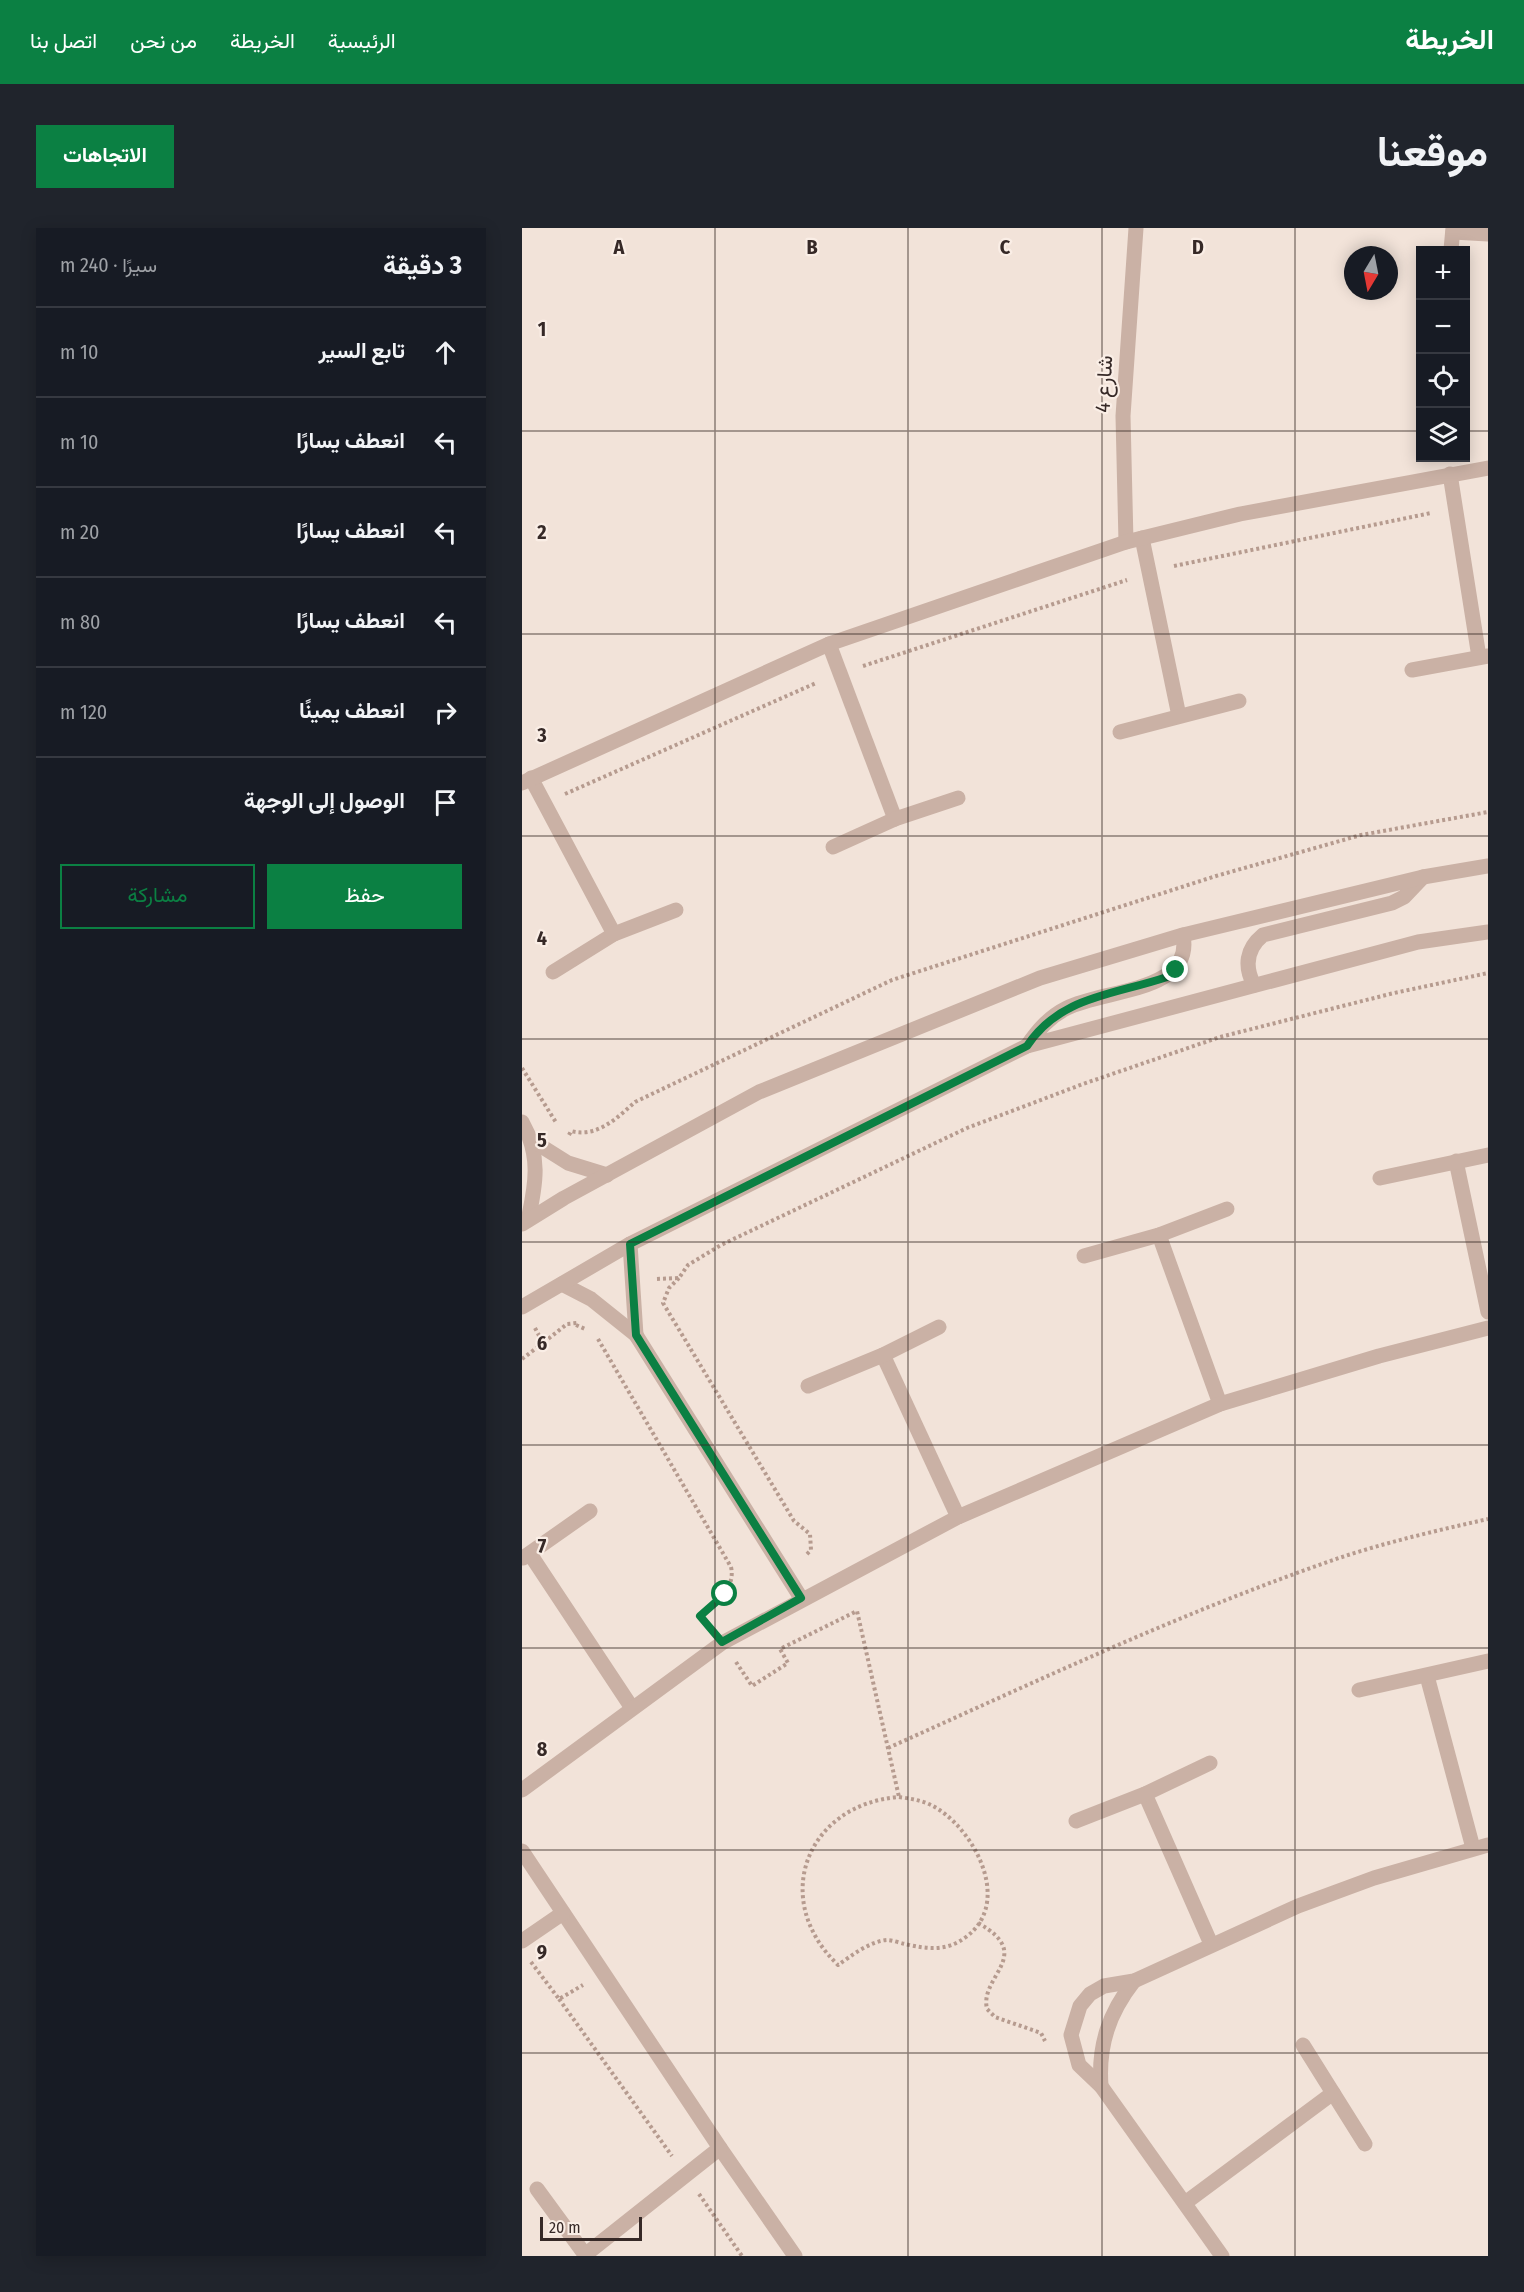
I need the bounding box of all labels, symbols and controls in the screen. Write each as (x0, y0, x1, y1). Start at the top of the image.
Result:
text: الخريطة (1405, 23, 1494, 56)
text: اتصل بنا (30, 28, 97, 54)
text: من نحن (130, 28, 197, 54)
text: الخريطة (230, 28, 295, 54)
text: الرئيسية (328, 28, 396, 54)
button: الاتجاهات (36, 125, 174, 188)
text: موقعنا (1377, 127, 1488, 177)
text: A (613, 235, 626, 259)
text: B (806, 235, 818, 259)
text: C (1000, 235, 1011, 259)
text: D (1192, 235, 1204, 259)
north arrow (1344, 246, 1398, 300)
map controls (1416, 246, 1470, 462)
button: + (1416, 246, 1470, 300)
text: 3 دقيقة (383, 250, 462, 281)
text: سيرًا · 240 m (60, 253, 157, 277)
button: − (1416, 300, 1470, 354)
text: 1 (538, 317, 546, 341)
icon: ahead (429, 336, 462, 369)
text: تابع السير (318, 337, 405, 364)
text: 10 m (60, 340, 98, 364)
button: locate (1416, 354, 1470, 408)
street label: شارع 4 (1090, 355, 1119, 413)
button: layers (1416, 408, 1470, 462)
icon: left (429, 426, 462, 459)
text: انعطف يسارًا (296, 427, 405, 454)
text: 10 m (60, 430, 98, 454)
icon: left (429, 516, 462, 549)
text: انعطف يسارًا (296, 517, 405, 544)
text: 20 m (60, 520, 99, 544)
text: 2 (536, 520, 547, 544)
icon: left (429, 606, 462, 639)
text: انعطف يسارًا (296, 607, 405, 634)
text: 80 m (60, 610, 101, 634)
icon: right (429, 696, 462, 729)
text: انعطف يمينًا (299, 697, 405, 724)
text: 120 m (60, 700, 107, 724)
text: 3 (536, 723, 547, 747)
icon: arrive (429, 786, 462, 819)
text: الوصول إلى الوجهة (244, 787, 405, 814)
button: مشاركة (60, 864, 255, 929)
button: حفظ (267, 864, 462, 929)
text: 4 (537, 926, 547, 950)
route end (1162, 956, 1188, 982)
text: 5 (537, 1128, 547, 1152)
text: 6 (537, 1331, 547, 1355)
text: 7 (538, 1534, 547, 1558)
route start (711, 1580, 737, 1606)
text: 8 (537, 1737, 548, 1761)
text: 9 (537, 1940, 547, 1964)
scale bar (540, 2214, 642, 2242)
text: 20 m (549, 2218, 580, 2237)

